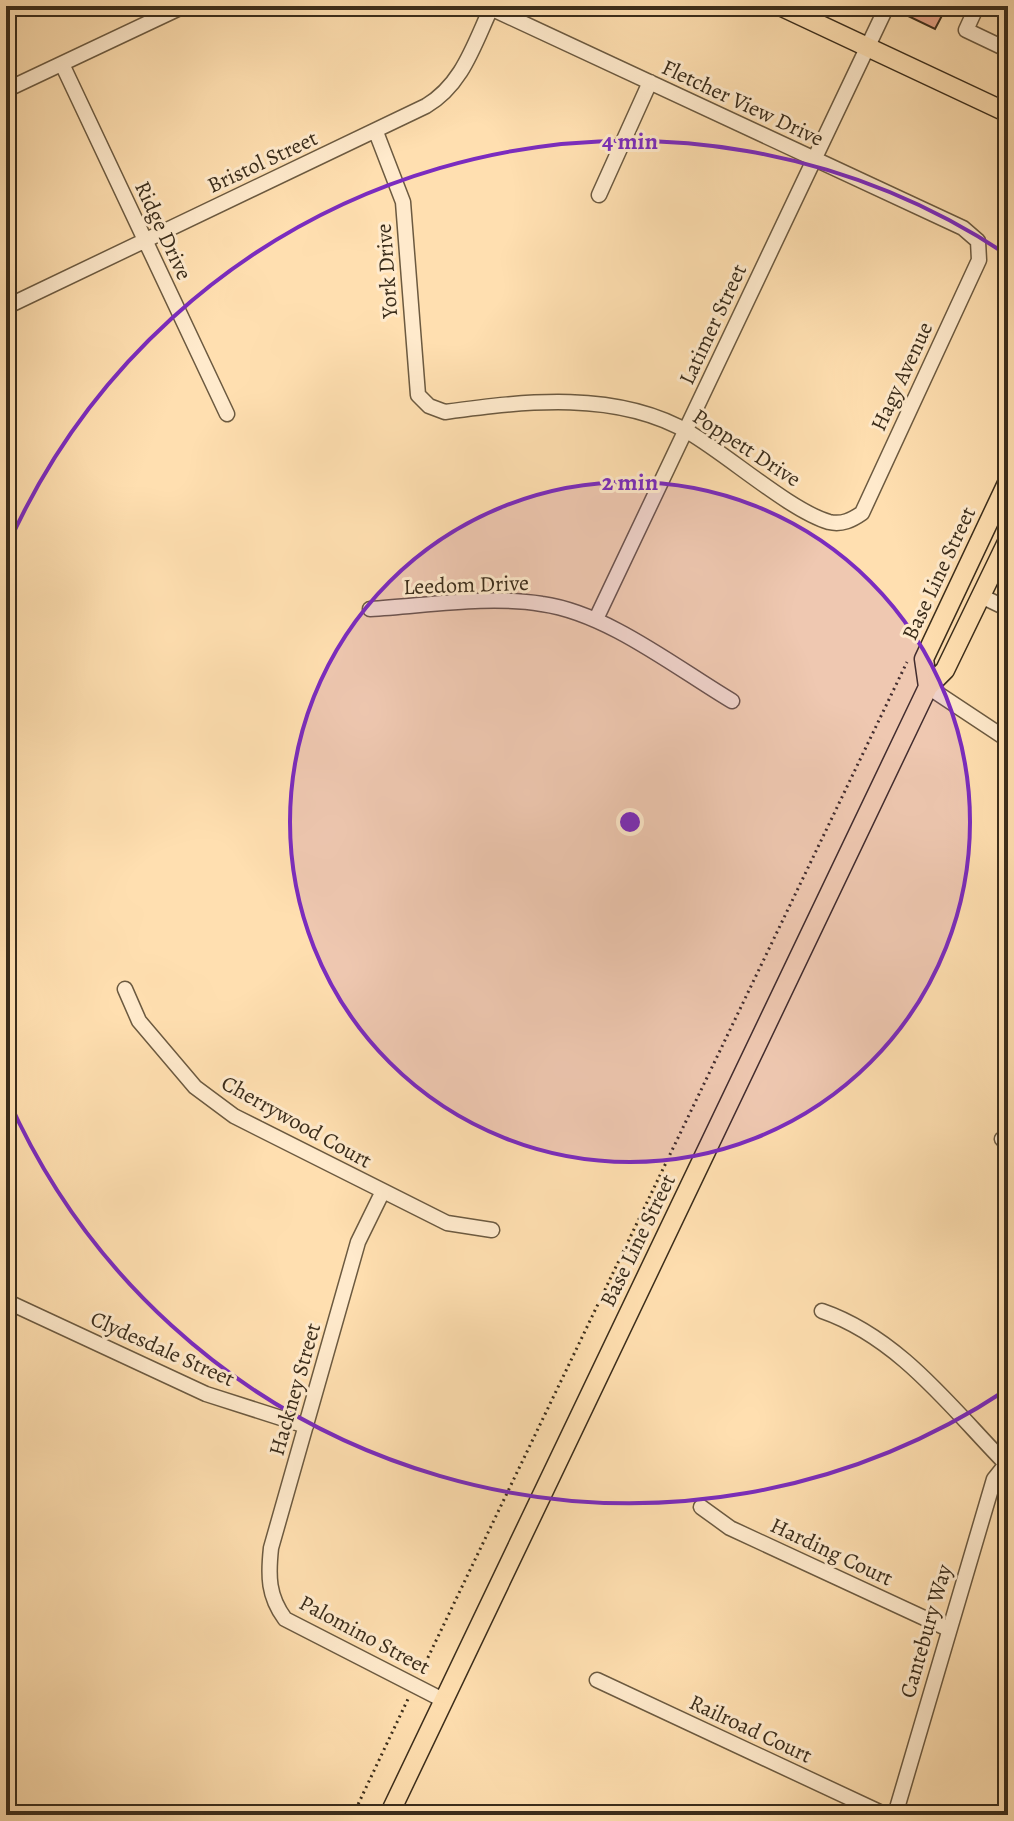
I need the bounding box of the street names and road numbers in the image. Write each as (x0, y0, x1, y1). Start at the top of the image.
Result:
street label: Fletcher View Drive (657, 52, 828, 154)
street label: Bristol Street (202, 123, 322, 201)
street label: Ridge Drive (127, 176, 199, 285)
street label: York Drive (369, 222, 405, 320)
street label: Latimer Street (672, 259, 754, 390)
street label: Hagy Avenue (864, 317, 940, 436)
street label: Poppett Drive (687, 402, 806, 494)
street label: Base Line Street (895, 502, 983, 645)
street label: Leedom Drive (403, 568, 529, 602)
street label: Cherrywood Court (216, 1068, 377, 1176)
street label: Base Line Street (593, 1169, 683, 1312)
street label: Clydesdale Street (86, 1304, 239, 1394)
street label: Hackney Street (262, 1319, 328, 1459)
street label: Harding Court (765, 1510, 898, 1593)
street label: Cantebury Way (893, 1561, 959, 1702)
street label: Palomino Street (294, 1588, 435, 1682)
street label: Railroad Court (684, 1687, 817, 1770)

